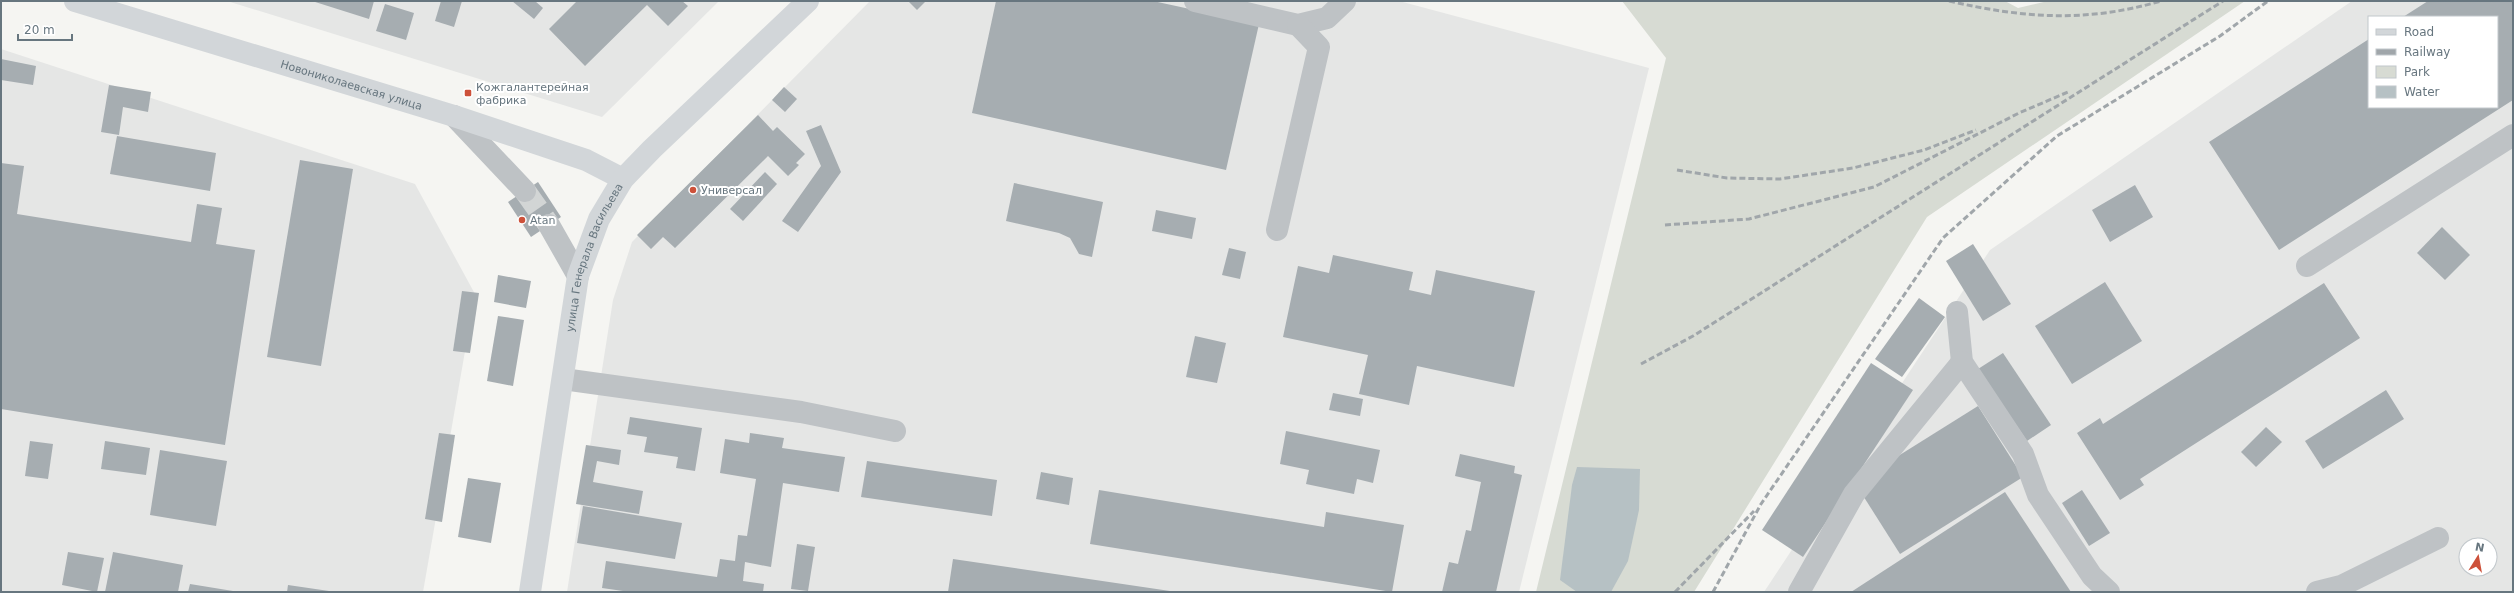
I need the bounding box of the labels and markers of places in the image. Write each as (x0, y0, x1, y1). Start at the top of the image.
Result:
place label: Кожгалантерейная фабрика (476, 81, 589, 107)
marker: Кожгалантерейная фабрика (463, 88, 473, 98)
place label: Универсал (701, 184, 762, 197)
marker: Универсал (688, 185, 698, 195)
place label: Atan (530, 214, 555, 227)
marker: Atan (517, 215, 527, 225)

